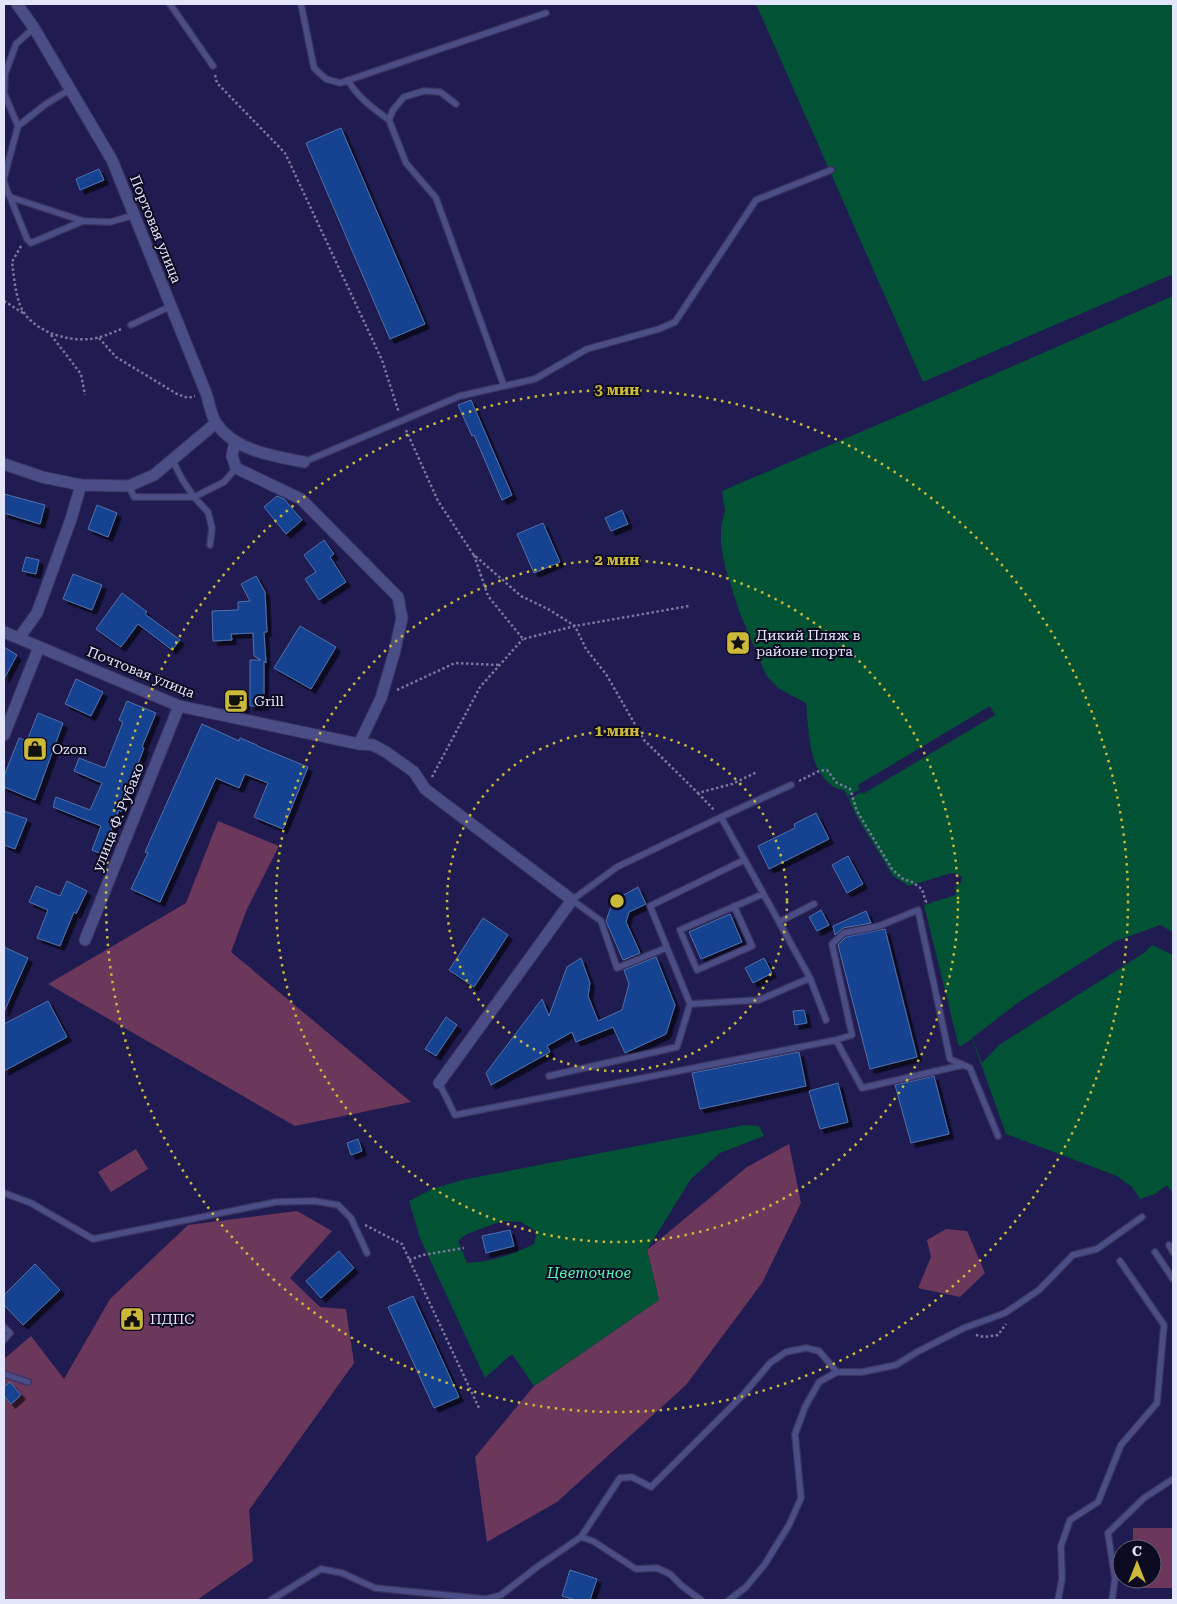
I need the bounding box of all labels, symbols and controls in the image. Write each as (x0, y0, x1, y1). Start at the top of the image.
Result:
street label: Портовая улица (127, 173, 185, 286)
text: 3 мин (595, 381, 639, 399)
text: 2 мин (595, 551, 639, 569)
place label: Дикий Пляж в районе порта (756, 627, 861, 659)
place icon: Дикий Пляж в районе порта (725, 630, 751, 656)
street label: Почтовая улица (85, 643, 197, 701)
cafe icon: Grill (223, 688, 249, 714)
place label: Grill (254, 693, 285, 709)
text: 1 мин (595, 722, 639, 740)
shop icon: Ozon (22, 736, 48, 762)
place label: Ozon (52, 741, 87, 757)
street label: улица Ф. Рубахо (89, 760, 147, 874)
centre of rings (608, 892, 626, 910)
water label: Цветочное (546, 1264, 631, 1282)
public building icon: ПДПС (119, 1306, 145, 1332)
place label: ПДПС (150, 1311, 194, 1327)
north arrow (1112, 1539, 1162, 1589)
text: С (1132, 1543, 1142, 1559)

